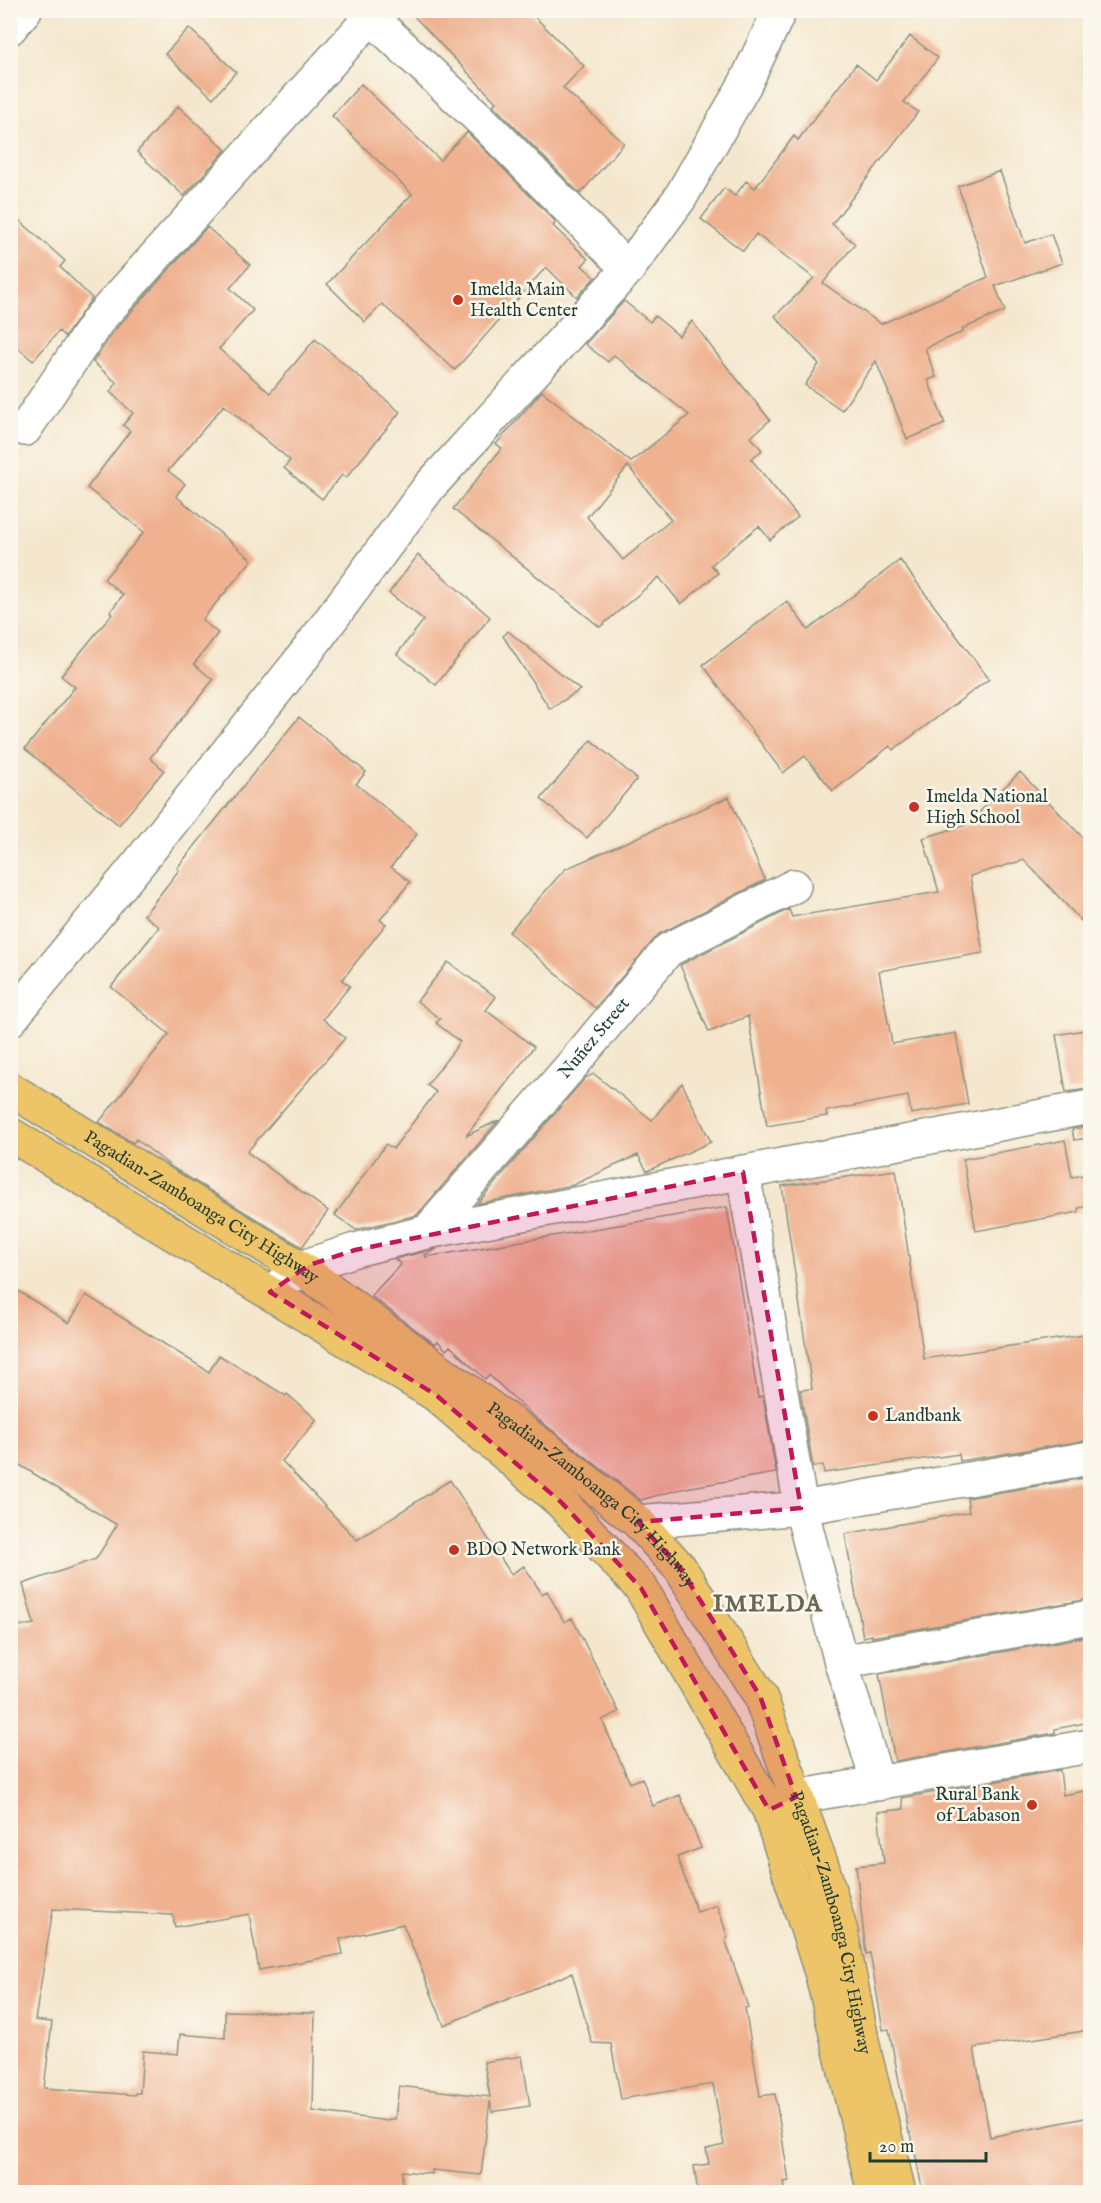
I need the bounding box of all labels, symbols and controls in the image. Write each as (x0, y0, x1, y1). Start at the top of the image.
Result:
place label: Imelda Main Health Center (470, 279, 578, 323)
marker: Imelda Main Health Center (451, 293, 465, 307)
place label: Imelda National High School (926, 786, 1048, 830)
marker: Imelda National High School (907, 800, 921, 814)
street label: Nuñez Street (554, 993, 635, 1084)
street label: Pagadian-Zamboanga City Highway (80, 1126, 324, 1289)
street label: Pagadian-Zamboanga City Highway (482, 1397, 701, 1592)
place label: Landbank (885, 1405, 962, 1428)
marker: Landbank (866, 1409, 880, 1423)
place label: BDO Network Bank (466, 1539, 621, 1562)
marker: BDO Network Bank (447, 1543, 461, 1557)
district label: IMELDA (713, 1589, 824, 1620)
place label: Rural Bank of Labason (935, 1784, 1020, 1828)
street label: Pagadian-Zamboanga City Highway (784, 1788, 876, 2057)
marker: Rural Bank of Labason (1025, 1798, 1039, 1812)
scale bar (870, 2125, 986, 2163)
text: 20 m (879, 2136, 914, 2159)

